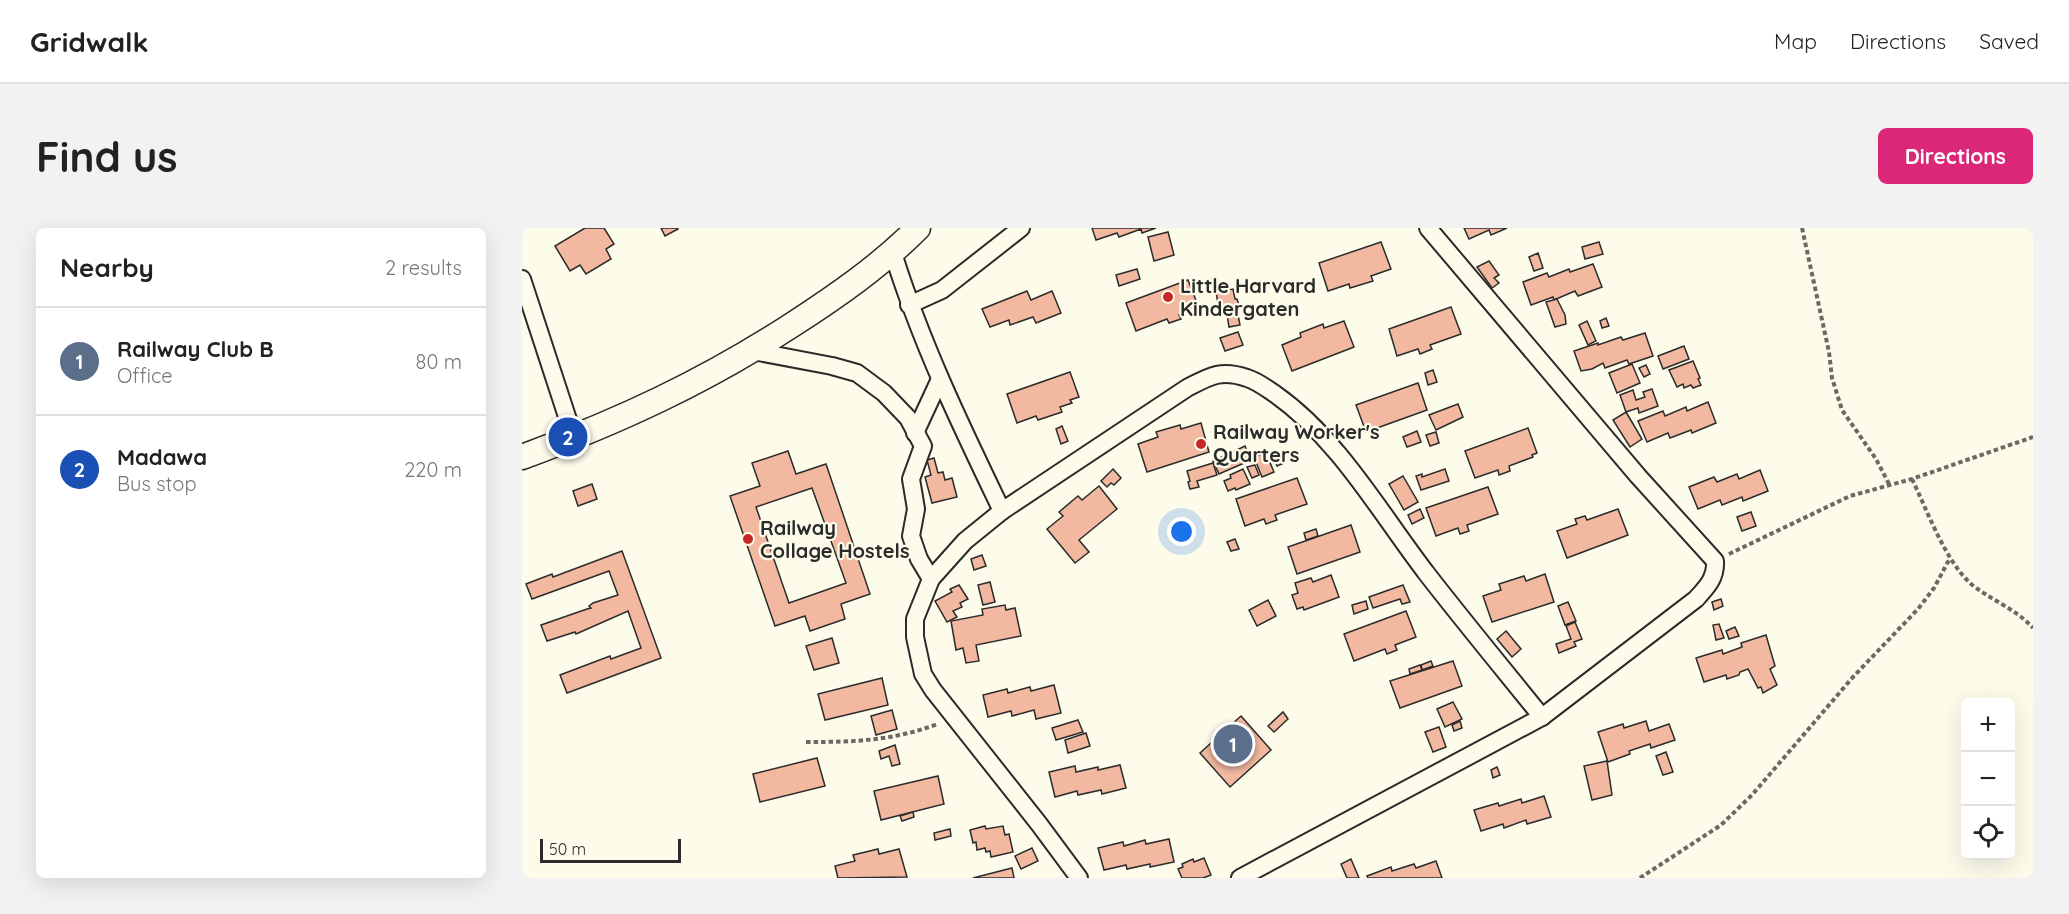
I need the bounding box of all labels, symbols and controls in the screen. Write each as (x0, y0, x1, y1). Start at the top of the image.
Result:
text: Gridwalk (30, 24, 149, 59)
text: Map (1774, 28, 1817, 54)
text: Directions (1850, 28, 1946, 54)
text: Saved (1979, 28, 2039, 54)
button: Directions (1878, 128, 2033, 184)
text: Find us (36, 130, 178, 183)
text: Nearby (60, 251, 154, 284)
text: 2 results (385, 255, 462, 280)
place label: Little Harvard Kindergaten (1180, 273, 1316, 321)
marker: Little Harvard Kindergaten (1161, 290, 1175, 304)
text: Railway Club B (117, 335, 274, 363)
text: 1 (76, 349, 83, 374)
text: 80 m (416, 349, 462, 374)
text: Office (117, 363, 173, 388)
pin: 2 (548, 414, 588, 460)
place label: Railway Worker's Quarters (1213, 419, 1380, 467)
marker: Railway Worker's Quarters (1194, 437, 1208, 451)
text: Madawa (117, 443, 207, 471)
text: 2 (74, 457, 85, 482)
text: 220 m (404, 457, 462, 482)
text: Bus stop (117, 471, 197, 496)
place label: Railway Collage Hostels (760, 515, 910, 563)
your location (1167, 517, 1196, 546)
marker: Railway Collage Hostels (741, 532, 755, 546)
map controls (1961, 698, 2015, 860)
button: + (1961, 698, 2015, 752)
pin: 1 (1214, 722, 1252, 766)
button: − (1961, 752, 2015, 806)
button: locate (1961, 806, 2015, 860)
scale bar (540, 836, 681, 864)
text: 50 m (549, 839, 586, 859)

